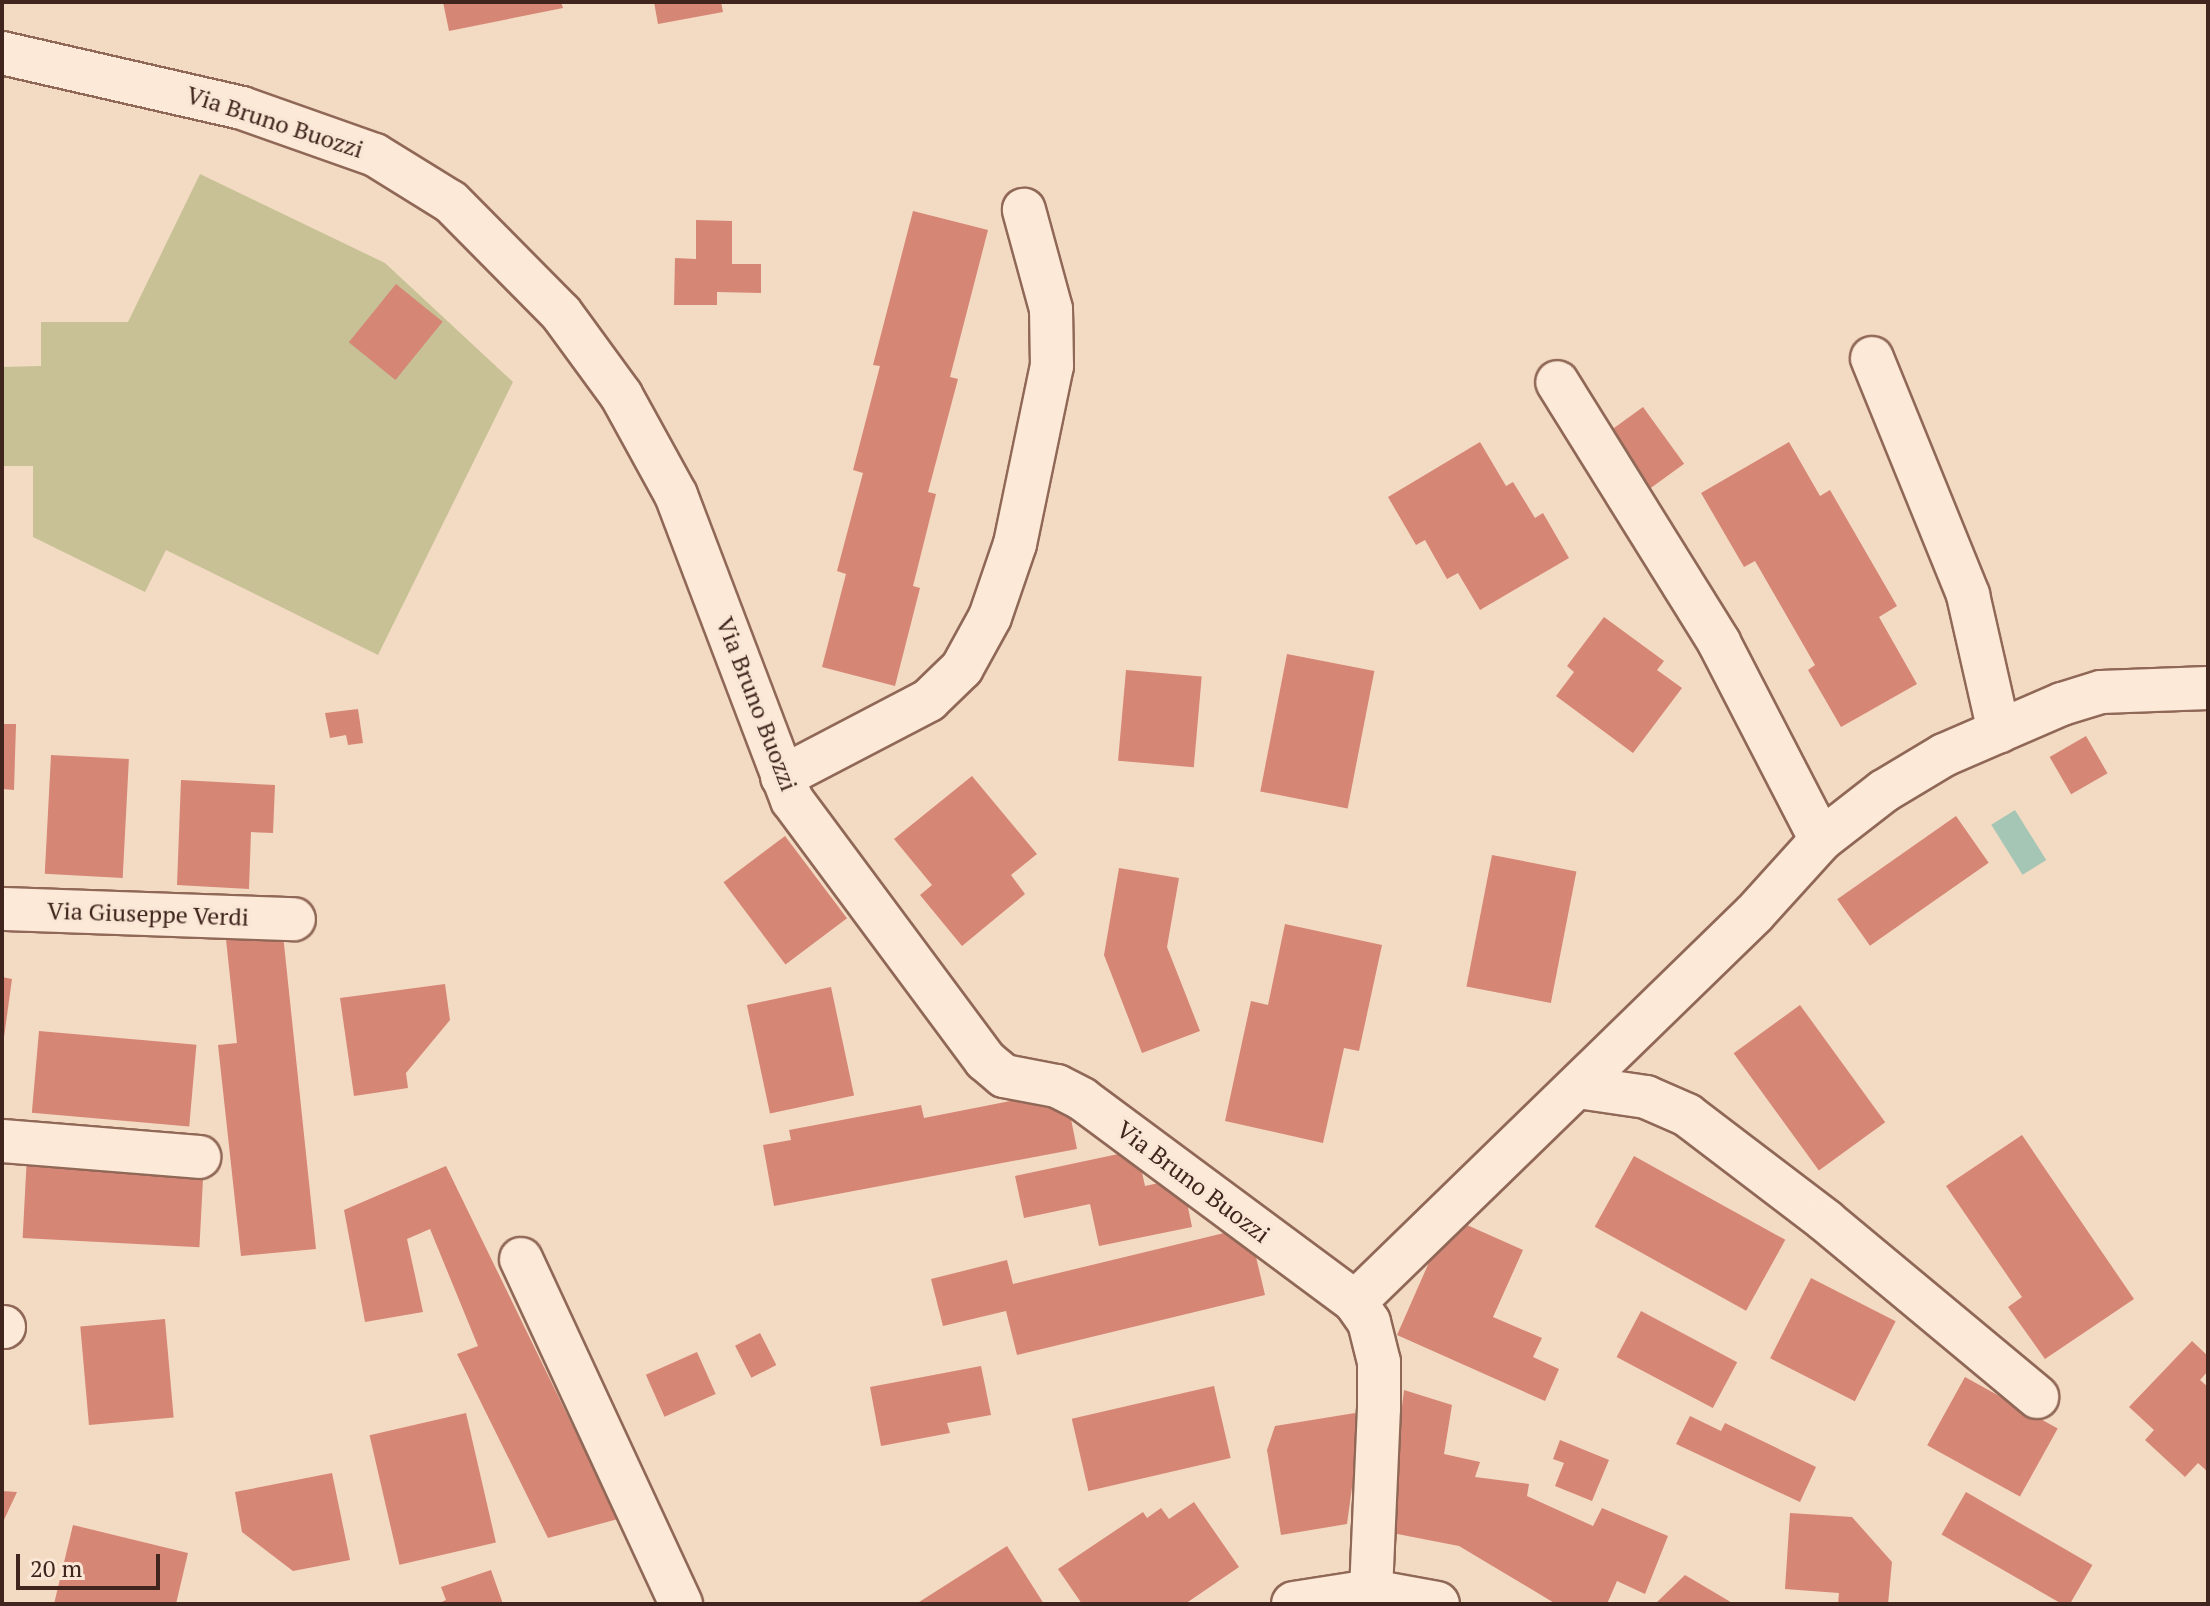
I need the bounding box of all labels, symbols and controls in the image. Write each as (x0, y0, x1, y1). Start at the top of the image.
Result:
street label: Via Bruno Buozzi (183, 80, 367, 164)
street label: Via Bruno Buozzi (711, 613, 803, 795)
street label: Via Giuseppe Verdi (46, 896, 250, 932)
street label: Via Bruno Buozzi (1111, 1115, 1275, 1249)
scale bar (20, 1538, 164, 1588)
text: 20 m (30, 1552, 82, 1584)

